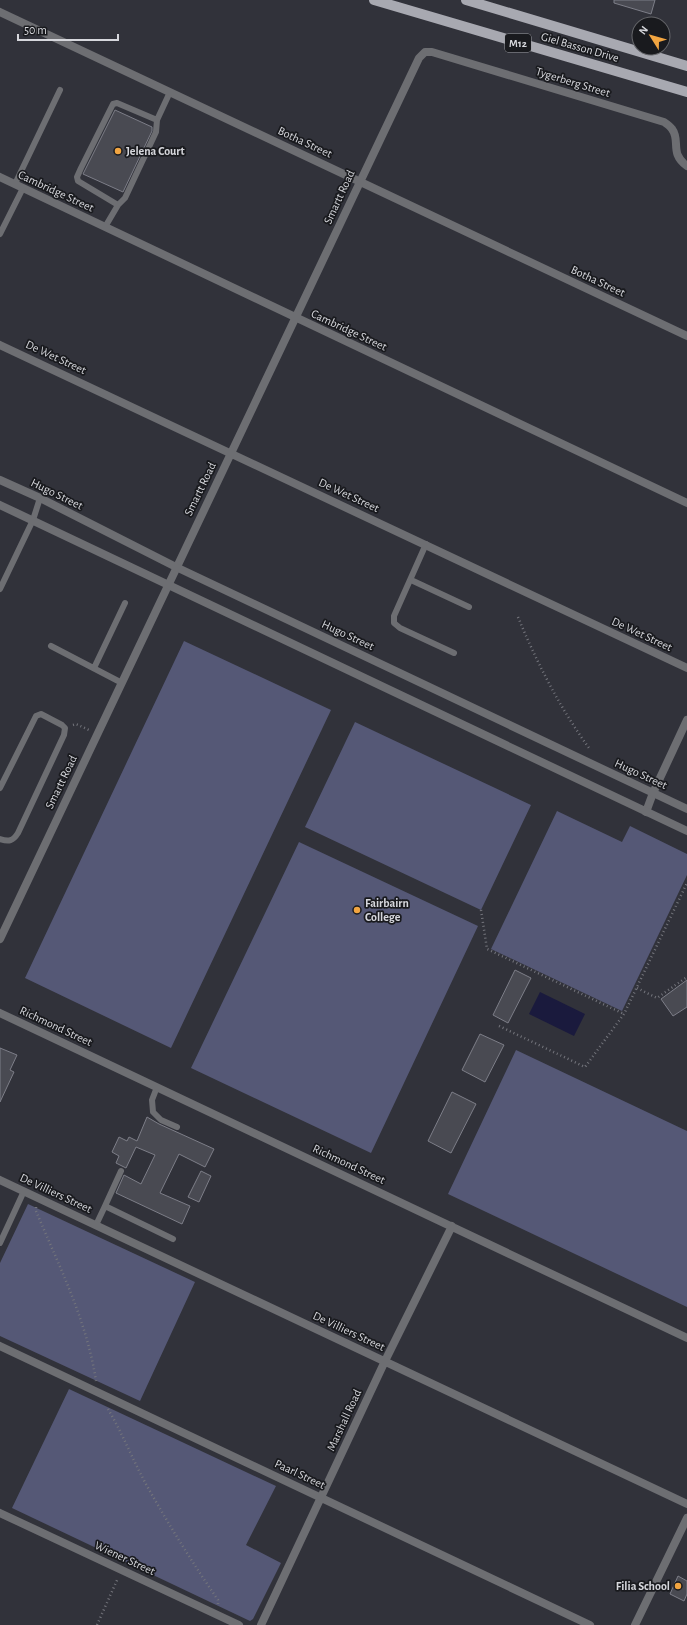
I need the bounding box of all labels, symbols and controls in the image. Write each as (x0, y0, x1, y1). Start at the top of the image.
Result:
scale bar (18, 16, 118, 42)
north arrow (631, 16, 671, 56)
text: 50 m (24, 24, 47, 36)
text: N (637, 24, 650, 37)
street label: Giel Basson Drive (540, 30, 620, 64)
road number: M12 (505, 34, 531, 52)
street label: Tygerberg Street (534, 65, 612, 100)
street label: Botha Street (276, 124, 334, 160)
place label: Jelena Court (126, 145, 185, 157)
marker: Jelena Court (113, 146, 123, 156)
street label: Cambridge Street (16, 168, 96, 214)
street label: Smartt Road (321, 168, 357, 226)
street label: Botha Street (569, 263, 627, 299)
street label: Cambridge Street (309, 307, 389, 353)
street label: De Wet Street (24, 338, 88, 376)
street label: Smartt Road (182, 460, 218, 518)
street label: Hugo Street (29, 476, 85, 512)
street label: De Wet Street (317, 476, 381, 514)
street label: De Wet Street (610, 615, 674, 653)
street label: Hugo Street (320, 618, 376, 652)
street label: Smartt Road (43, 753, 79, 811)
street label: Hugo Street (613, 757, 669, 791)
place label: Fairbairn College (365, 897, 409, 923)
marker: Fairbairn College (352, 905, 362, 915)
street label: Richmond Street (18, 1004, 94, 1048)
street label: Richmond Street (311, 1142, 387, 1186)
street label: De Villiers Street (18, 1171, 94, 1215)
street label: De Villiers Street (311, 1309, 387, 1353)
street label: Marshall Road (324, 1387, 364, 1453)
street label: Paarl Street (273, 1457, 327, 1491)
street label: Wiener Street (93, 1539, 157, 1577)
place label: Filia School (616, 1580, 670, 1592)
marker: Filia School (673, 1581, 683, 1591)

